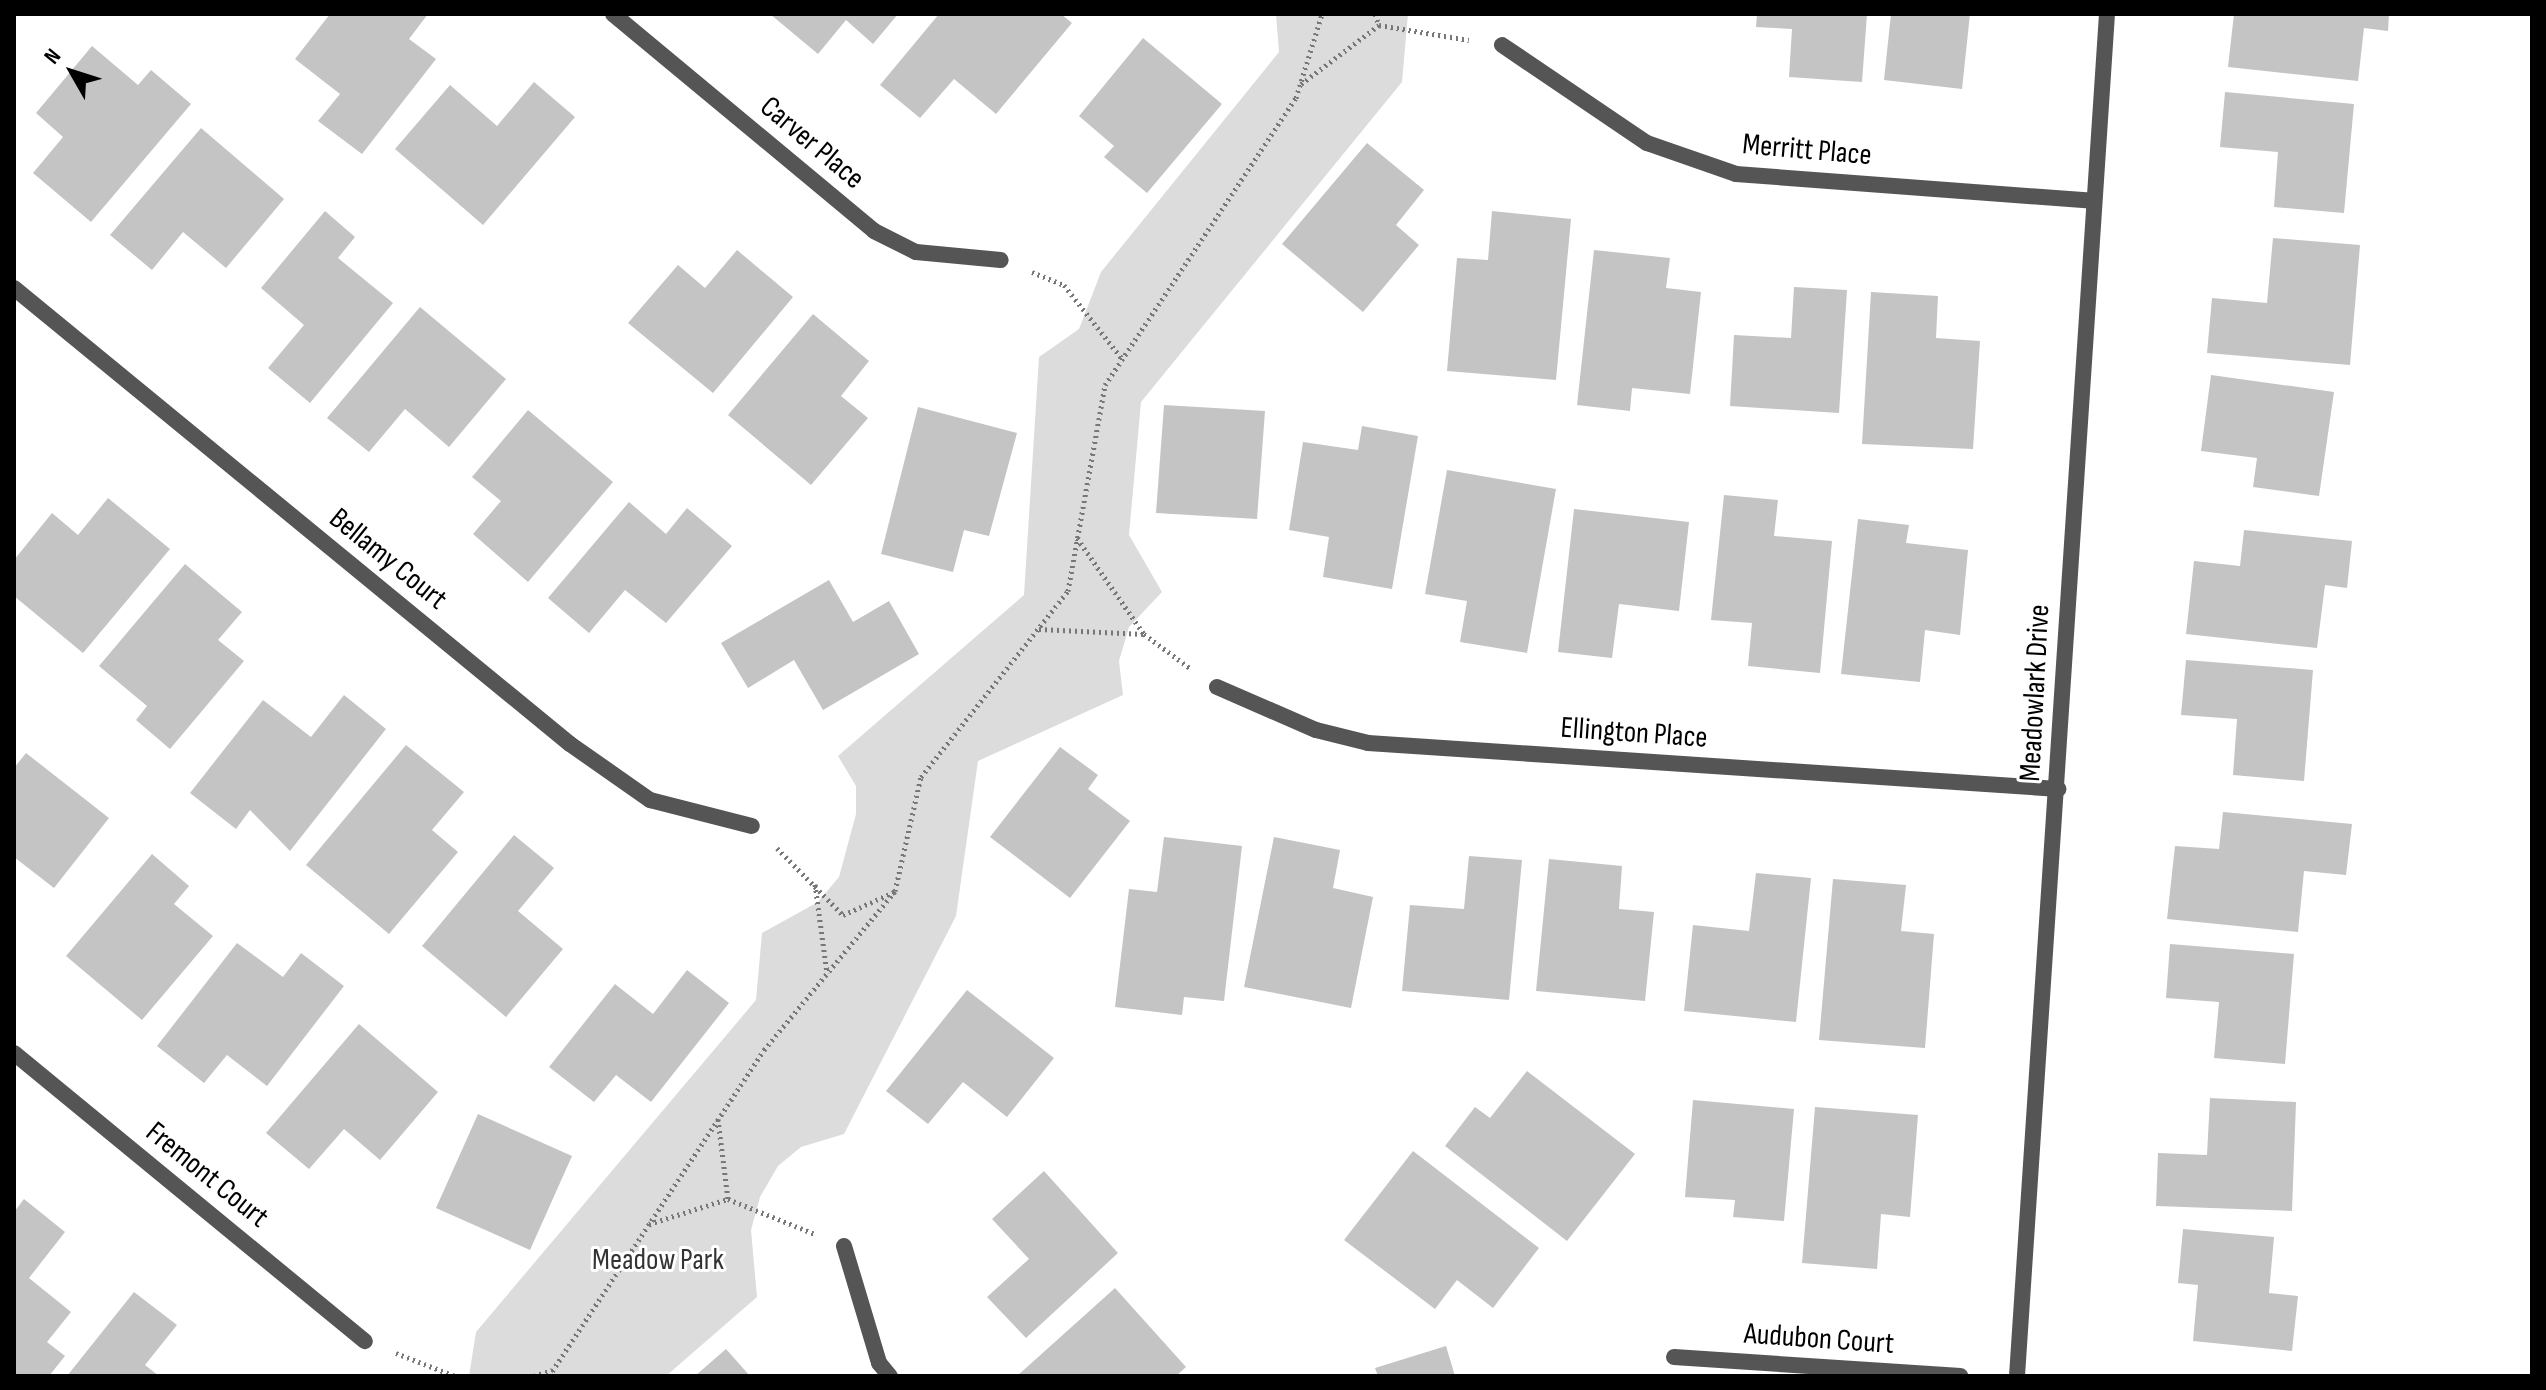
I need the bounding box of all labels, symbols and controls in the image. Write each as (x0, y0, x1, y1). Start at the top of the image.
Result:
north arrow (32, 32, 112, 112)
text: N (39, 44, 67, 70)
street label: Carver Place (753, 89, 871, 197)
street label: Merritt Place (1741, 126, 1873, 174)
street label: Bellamy Court (322, 501, 454, 617)
street label: Meadowlark Drive (2012, 603, 2058, 783)
street label: Ellington Place (1559, 710, 1709, 756)
street label: Fremont Court (138, 1115, 276, 1235)
park label: Meadow Park (592, 1242, 724, 1278)
street label: Audubon Court (1743, 1316, 1895, 1362)

